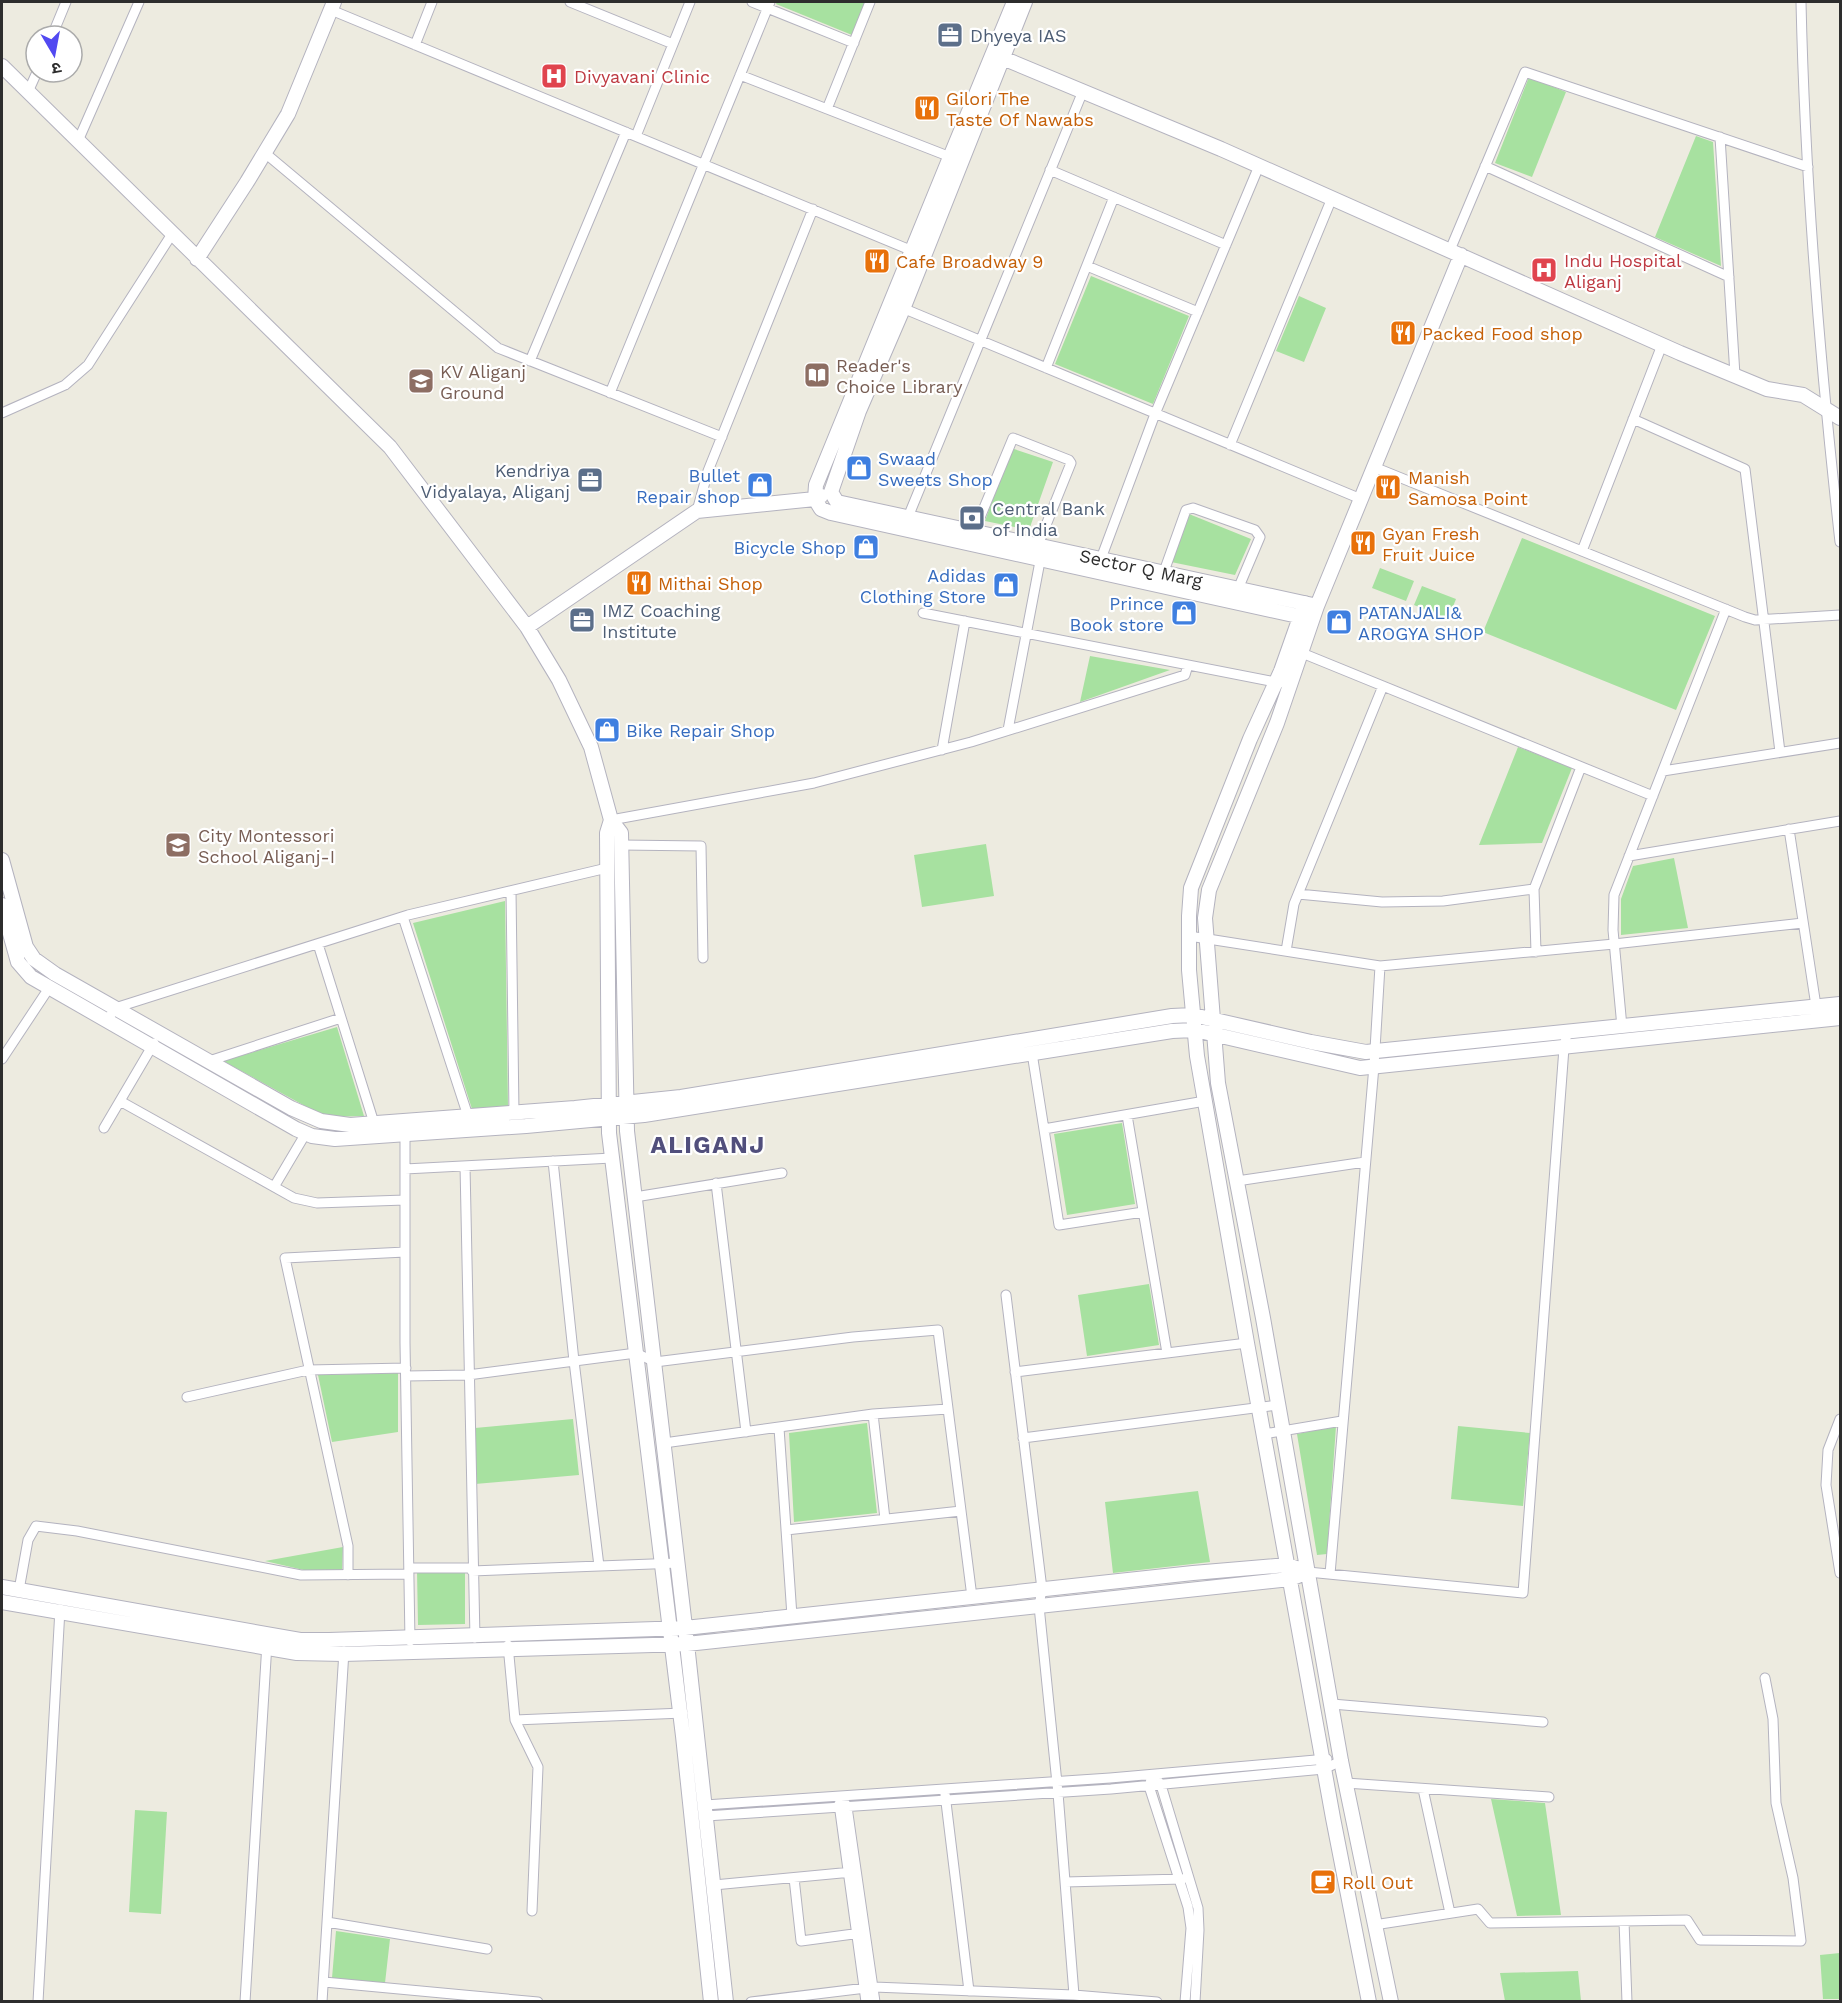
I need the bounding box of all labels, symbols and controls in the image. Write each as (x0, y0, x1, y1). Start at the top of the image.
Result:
office icon: Dhyeya IAS (935, 20, 965, 50)
north arrow (24, 24, 84, 84)
place label: Dhyeya IAS (970, 25, 1067, 46)
text: उ (50, 58, 63, 79)
hospital icon: Divyavani Clinic (539, 61, 569, 91)
place label: Divyavani Clinic (574, 66, 710, 87)
place label: Gilori The Taste Of Nawabs (946, 88, 1094, 130)
restaurant icon: Gilori The Taste Of Nawabs (912, 93, 942, 123)
restaurant icon: Cafe Broadway 9 (862, 246, 892, 276)
place label: Indu Hospital Aliganj (1564, 250, 1682, 292)
place label: Cafe Broadway 9 (896, 251, 1043, 272)
hospital icon: Indu Hospital Aliganj (1529, 255, 1559, 285)
restaurant icon: Packed Food shop (1388, 318, 1418, 348)
place label: Packed Food shop (1422, 323, 1583, 344)
place label: Reader's Choice Library (836, 355, 963, 397)
library icon: Reader's Choice Library (802, 360, 832, 390)
place label: KV Aliganj Ground (440, 361, 526, 403)
school or university icon: KV Aliganj Ground (406, 366, 436, 396)
place label: Swaad Sweets Shop (878, 448, 993, 490)
shop icon: Swaad Sweets Shop (844, 453, 874, 483)
place label: Kendriya Vidyalaya, Aliganj (421, 460, 570, 502)
office icon: Kendriya Vidyalaya, Aliganj (575, 465, 605, 495)
place label: Bullet Repair shop (636, 465, 740, 507)
place label: Manish Samosa Point (1408, 467, 1528, 509)
shop icon: Bullet Repair shop (745, 470, 775, 500)
restaurant icon: Manish Samosa Point (1373, 472, 1403, 502)
place label: Central Bank of India (992, 498, 1105, 540)
bank icon: Central Bank of India (957, 503, 987, 533)
place label: Gyan Fresh Fruit Juice (1382, 523, 1480, 565)
restaurant icon: Gyan Fresh Fruit Juice (1348, 528, 1378, 558)
shop icon: Bicycle Shop (851, 532, 881, 562)
place label: Bicycle Shop (734, 537, 846, 558)
street label: Sector Q Marg (1078, 545, 1205, 591)
place label: Adidas Clothing Store (860, 565, 986, 607)
restaurant icon: Mithai Shop (624, 568, 654, 598)
shop icon: Adidas Clothing Store (991, 570, 1021, 600)
place label: Mithai Shop (658, 573, 763, 594)
place label: Prince Book store (1069, 593, 1164, 635)
shop icon: Prince Book store (1169, 598, 1199, 628)
place label: IMZ Coaching Institute (602, 600, 721, 642)
place label: PATANJALI& AROGYA SHOP (1358, 602, 1484, 644)
office icon: IMZ Coaching Institute (567, 605, 597, 635)
shop icon: PATANJALI& AROGYA SHOP (1324, 607, 1354, 637)
shop icon: Bike Repair Shop (592, 715, 622, 745)
place label: Bike Repair Shop (626, 720, 775, 741)
place label: City Montessori School Aliganj-I (198, 825, 335, 867)
school or university icon: City Montessori School Aliganj-I (163, 830, 193, 860)
district label: ALIGANJ (650, 1131, 766, 1159)
cafe icon: Roll Out (1308, 1867, 1338, 1897)
place label: Roll Out (1342, 1872, 1414, 1893)

